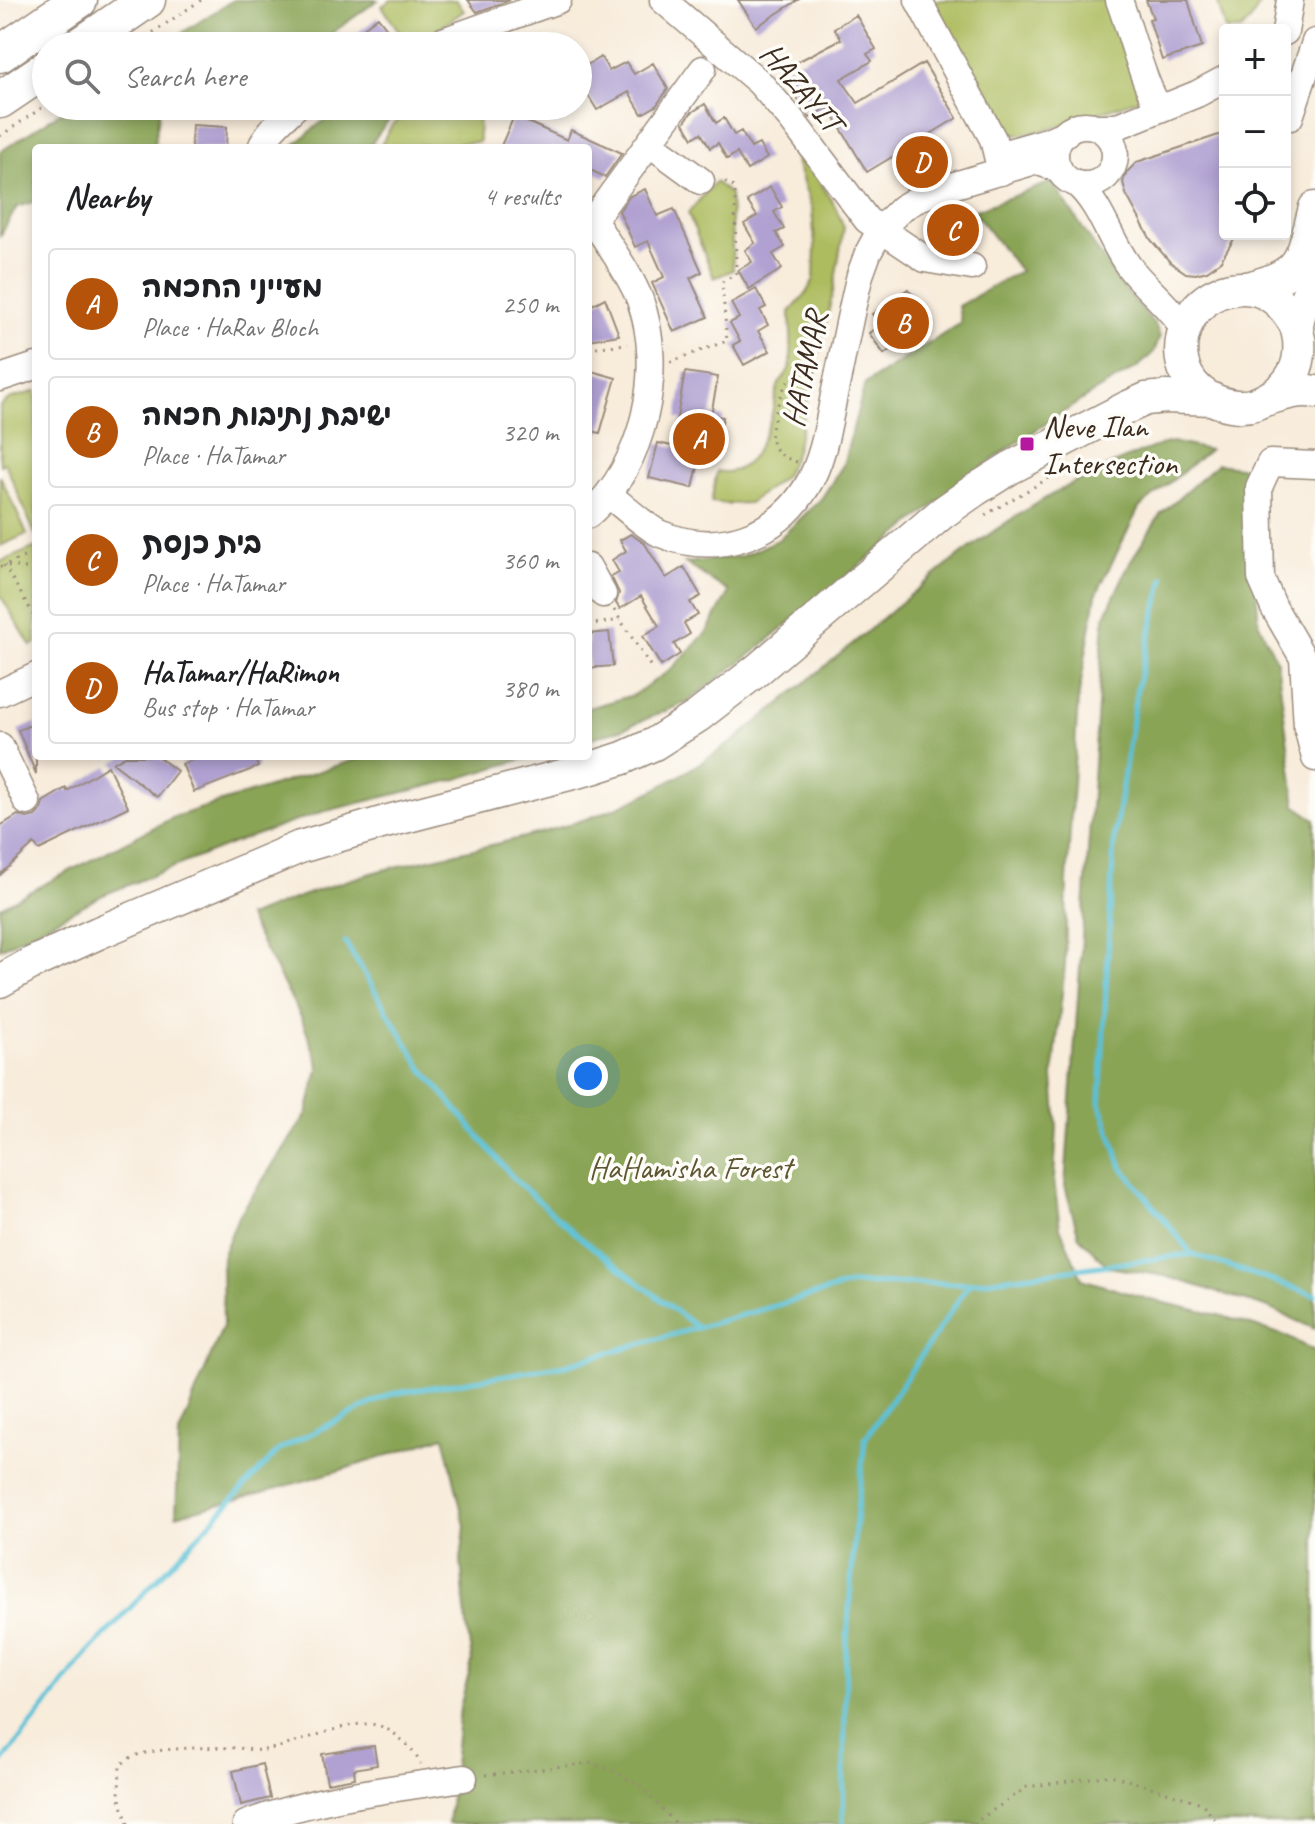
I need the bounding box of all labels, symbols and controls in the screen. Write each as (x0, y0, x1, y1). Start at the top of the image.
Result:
map controls (1219, 24, 1291, 240)
button: + (1219, 24, 1291, 96)
search box (32, 32, 592, 120)
street label: HAZAYIT (751, 34, 856, 146)
icon: search (60, 54, 104, 98)
text: Search here (124, 57, 246, 95)
button: − (1219, 96, 1291, 168)
pin: D (896, 132, 948, 192)
button: locate (1219, 168, 1291, 240)
text: Nearby (64, 175, 150, 218)
text: 4 results (484, 180, 560, 213)
pin: C (927, 200, 979, 260)
text: מעייני החכמה (142, 268, 323, 306)
text: A (85, 288, 99, 321)
text: 250 m (502, 288, 558, 321)
pin: B (877, 293, 929, 353)
street label: HATAMAR (772, 304, 837, 431)
text: Place · HaRav Bloch (142, 311, 318, 344)
text: ישיבת נתיבות חכמה (142, 396, 392, 434)
place label: Neve Ilan Intersection (1043, 406, 1179, 484)
pin: A (673, 409, 725, 469)
text: B (85, 416, 99, 449)
text: 320 m (502, 416, 558, 449)
marker: Neve Ilan Intersection (1018, 435, 1036, 453)
text: Place · HaTamar (142, 439, 285, 472)
text: בית כנסת (142, 524, 262, 562)
text: C (86, 544, 98, 577)
text: 360 m (502, 544, 558, 577)
text: Place · HaTamar (142, 567, 285, 600)
text: HaTamar/HaRimon (142, 653, 339, 691)
text: D (84, 672, 100, 705)
text: 380 m (502, 672, 558, 705)
text: Bus stop · HaTamar (142, 691, 314, 724)
your location (568, 1056, 608, 1096)
park label: HaHamisha Forest (589, 1147, 796, 1188)

